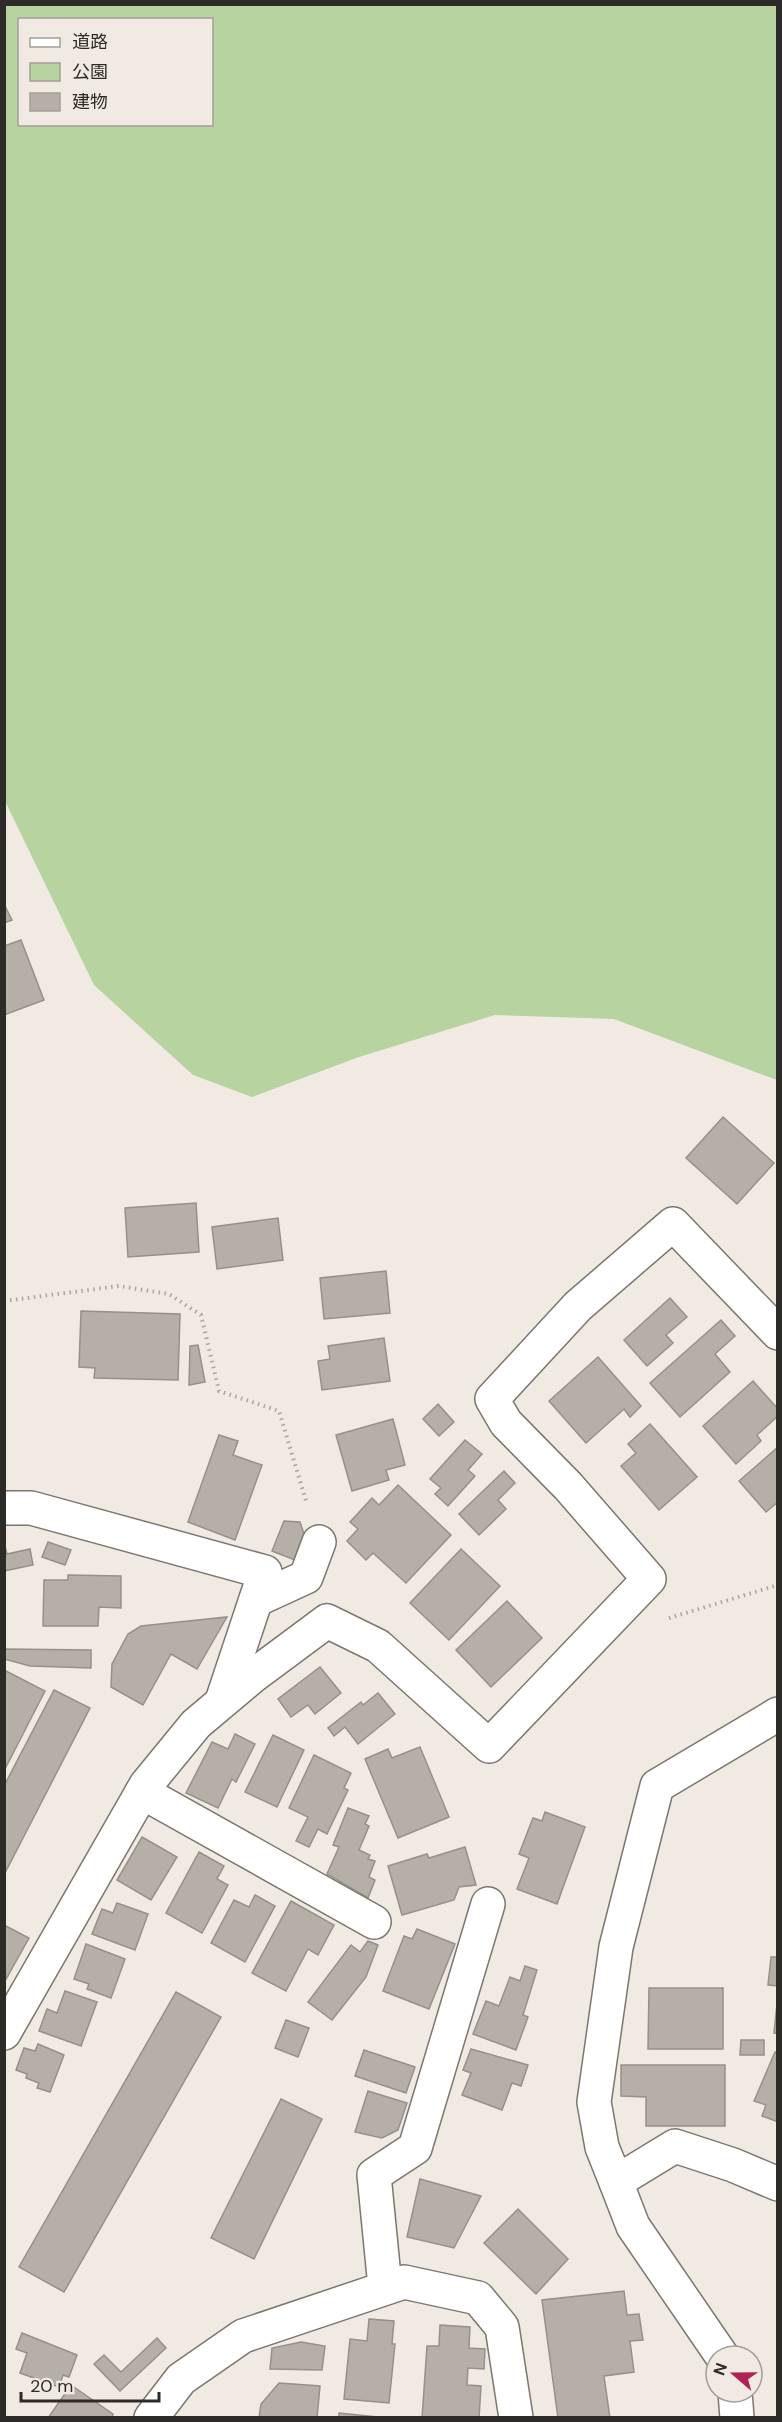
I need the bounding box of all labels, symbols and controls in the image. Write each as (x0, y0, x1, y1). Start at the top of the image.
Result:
legend (18, 18, 213, 126)
text: 道路 (72, 30, 108, 54)
text: 公園 (72, 60, 108, 84)
text: 建物 (72, 90, 108, 114)
north arrow (704, 2344, 764, 2404)
text: N (709, 2360, 732, 2378)
scale bar (21, 2365, 159, 2403)
text: 20 m (30, 2374, 73, 2398)

